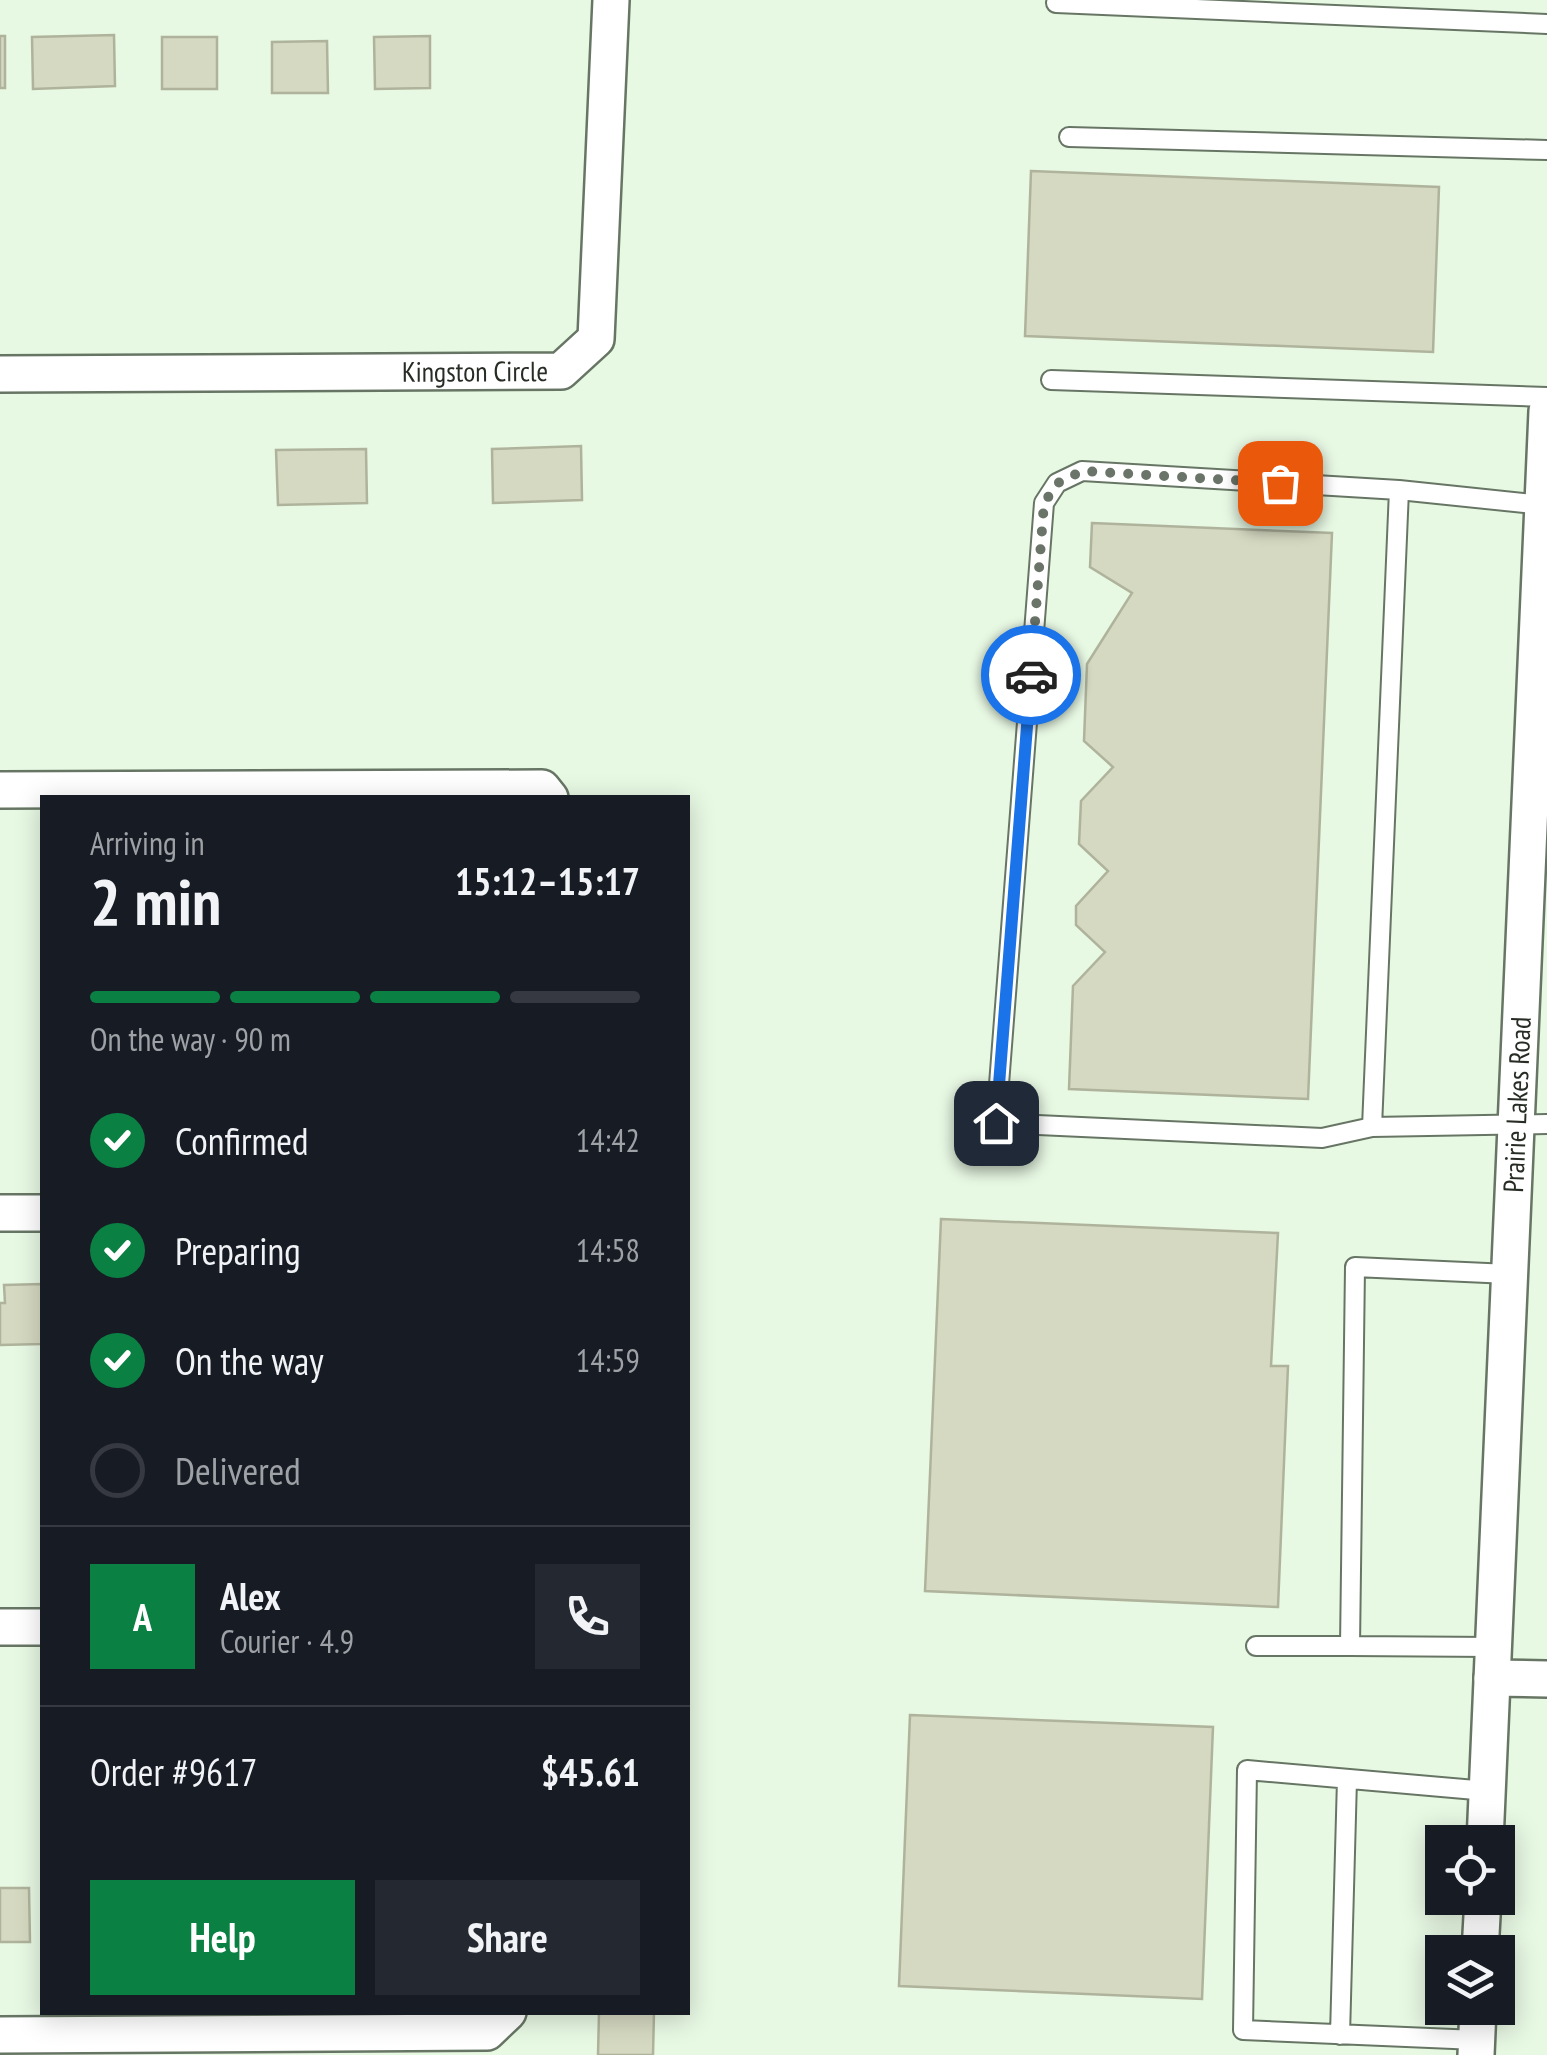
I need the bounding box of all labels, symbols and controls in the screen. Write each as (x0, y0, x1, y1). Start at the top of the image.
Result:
street label: Kingston Circle (402, 352, 548, 390)
pin (1238, 441, 1323, 526)
icon: bag (1253, 456, 1308, 511)
courier (981, 625, 1081, 725)
icon: car (1004, 648, 1059, 703)
text: Arriving in (90, 822, 205, 864)
text: 15:12–15:17 (455, 856, 640, 905)
text: 2 min (90, 859, 221, 943)
street label: Prairie Lakes Road (1494, 1016, 1539, 1193)
text: On the way · 90 m (90, 1018, 291, 1060)
pin (954, 1081, 1039, 1166)
icon: home (969, 1096, 1024, 1151)
icon: check (90, 1113, 145, 1168)
text: Confirmed (175, 1116, 308, 1165)
text: 14:42 (576, 1119, 640, 1161)
icon: check (90, 1223, 145, 1278)
text: Preparing (175, 1226, 301, 1275)
text: 14:58 (576, 1229, 640, 1271)
icon: check (90, 1333, 145, 1388)
text: On the way (175, 1336, 323, 1385)
text: 14:59 (576, 1339, 640, 1381)
text: Delivered (175, 1446, 301, 1495)
button: phone (535, 1564, 640, 1669)
text: Alex (220, 1571, 281, 1620)
text: A (133, 1592, 152, 1641)
text: Courier · 4.9 (220, 1620, 354, 1662)
text: Order #9617 (90, 1747, 257, 1796)
text: $45.61 (541, 1747, 640, 1796)
map controls (1425, 1825, 1515, 2025)
button: locate (1425, 1825, 1515, 1915)
button: Help (90, 1880, 355, 1995)
button: Share (375, 1880, 640, 1995)
button: layers (1425, 1935, 1515, 2025)

